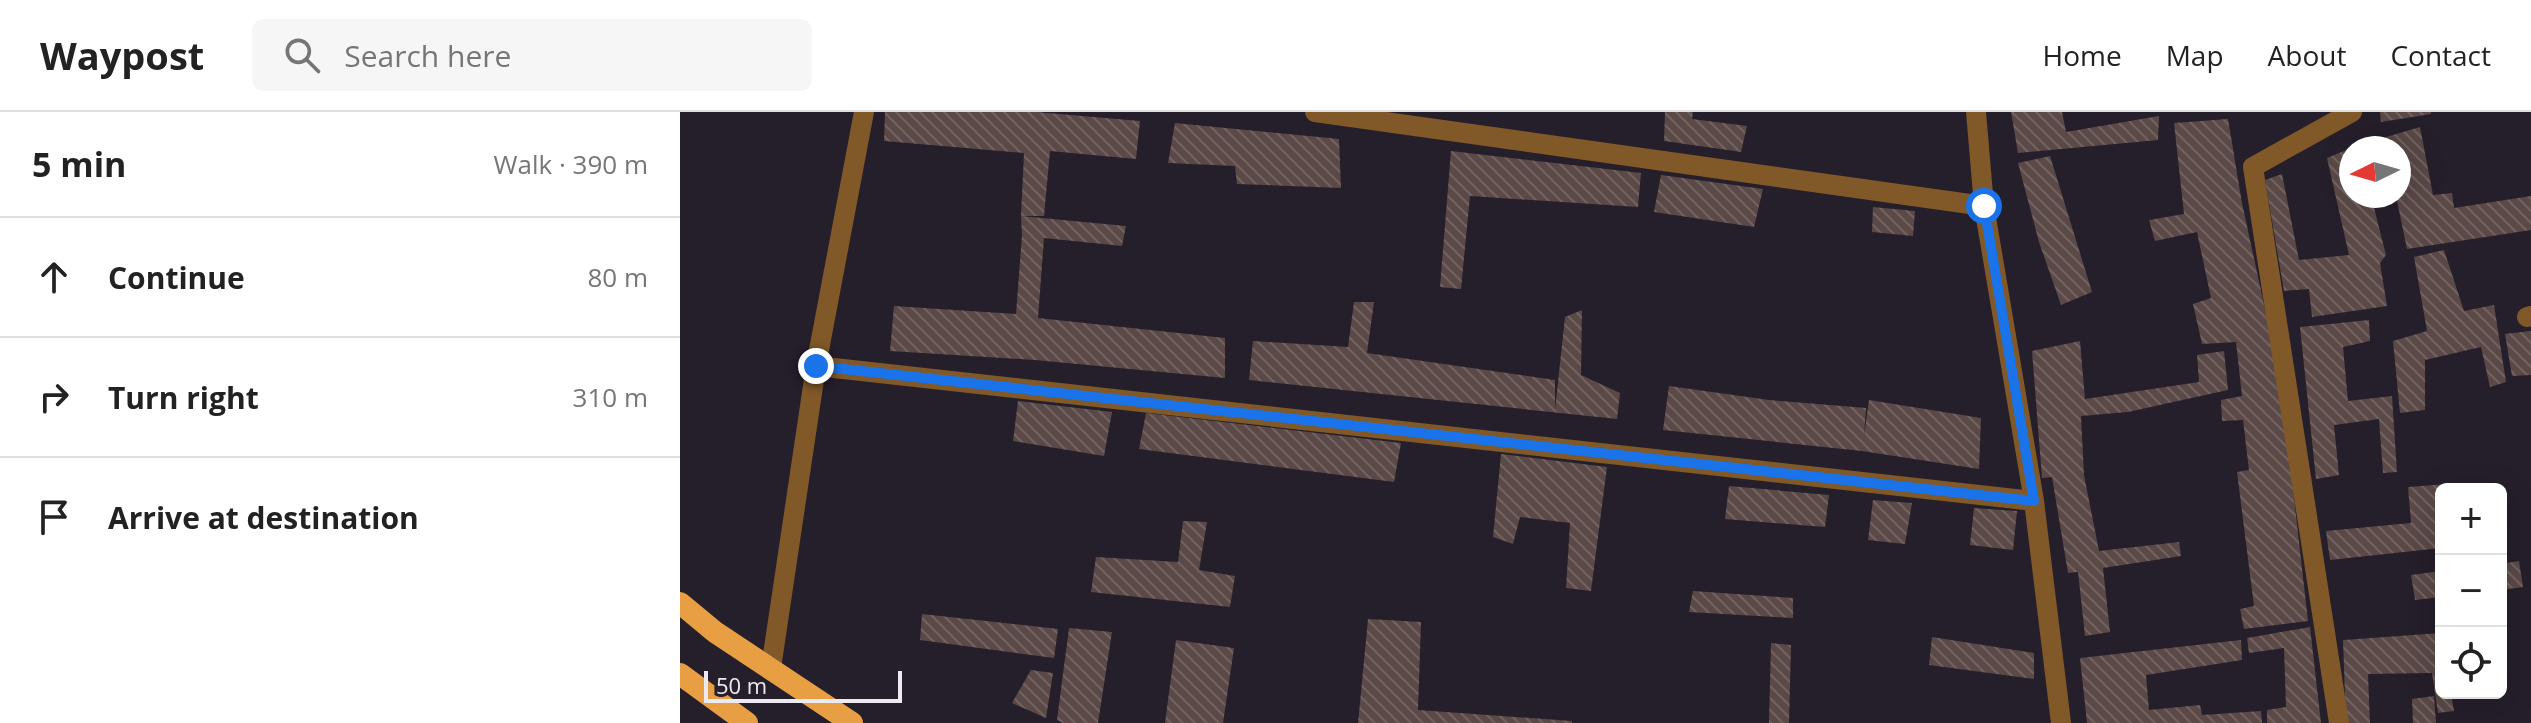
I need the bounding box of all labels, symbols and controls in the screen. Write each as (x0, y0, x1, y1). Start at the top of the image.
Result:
search box (252, 19, 812, 91)
text: Waypost (40, 29, 204, 81)
icon: search (280, 33, 324, 77)
text: Search here (344, 35, 511, 76)
text: Home (2043, 36, 2122, 74)
text: Map (2166, 36, 2224, 74)
text: About (2268, 36, 2346, 74)
text: Contact (2390, 36, 2491, 74)
north arrow (2339, 136, 2411, 208)
text: 5 min (32, 141, 126, 187)
text: Walk · 390 m (494, 146, 648, 182)
route start (1966, 188, 2002, 224)
icon: ahead (32, 255, 76, 299)
text: Continue (108, 257, 245, 298)
text: 80 m (587, 259, 648, 295)
route end (798, 348, 834, 384)
icon: right (32, 375, 76, 419)
text: Turn right (108, 377, 259, 418)
text: 310 m (573, 379, 648, 415)
map controls (2435, 483, 2507, 699)
button: + (2435, 483, 2507, 555)
icon: arrive (32, 495, 76, 539)
text: Arrive at destination (108, 497, 419, 538)
button: − (2435, 555, 2507, 627)
button: locate (2435, 627, 2507, 699)
scale bar (704, 667, 902, 703)
text: 50 m (716, 670, 767, 700)

